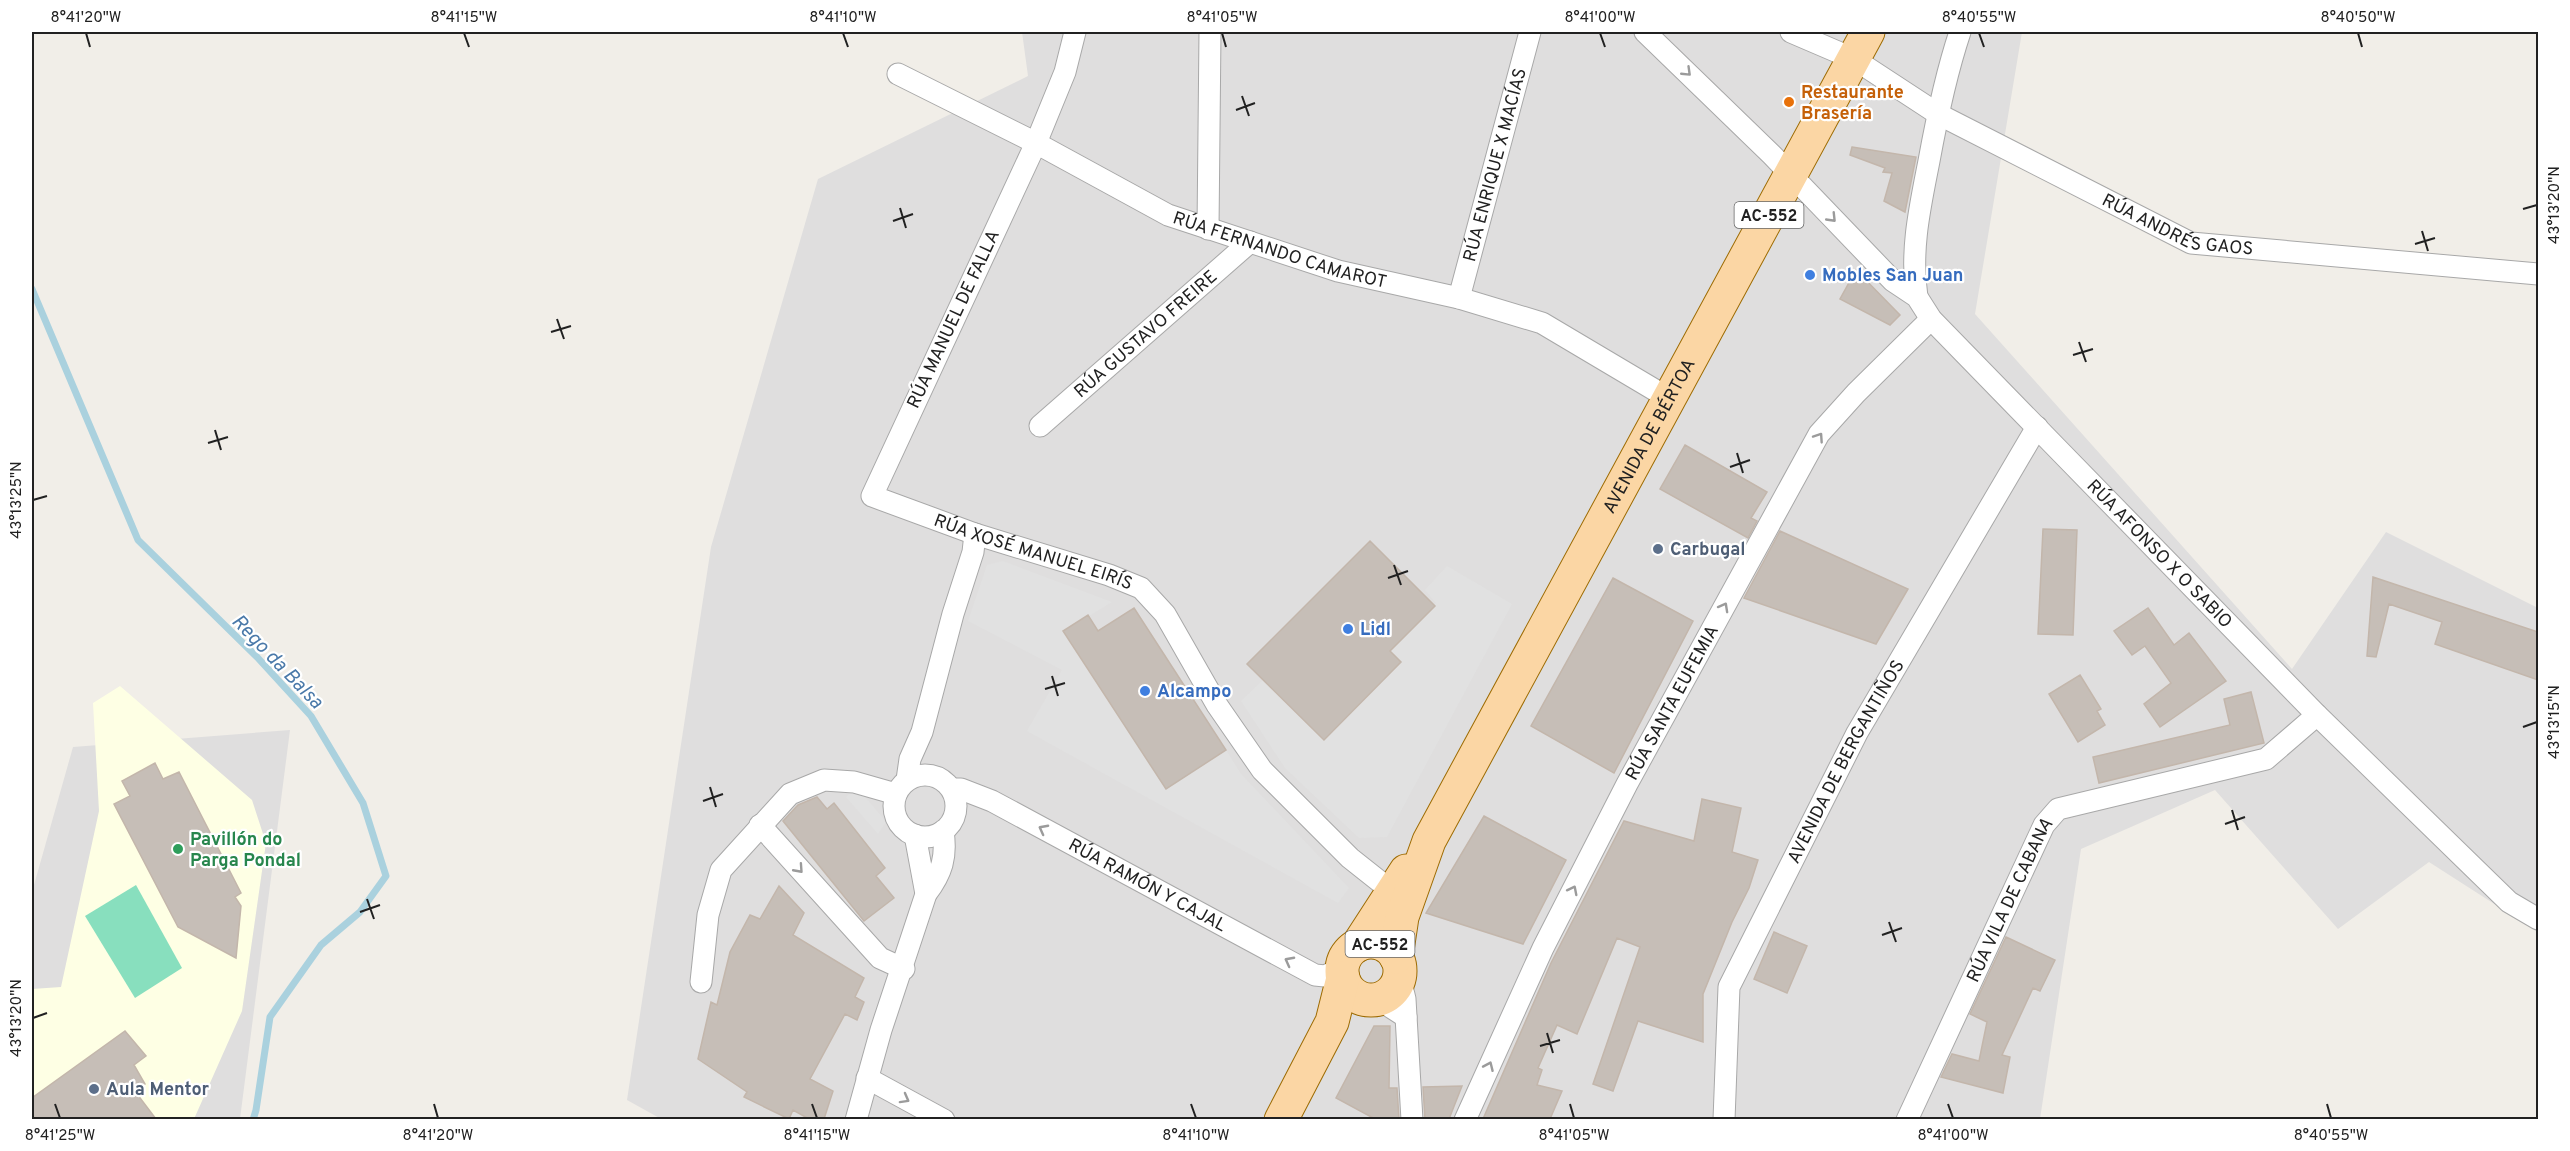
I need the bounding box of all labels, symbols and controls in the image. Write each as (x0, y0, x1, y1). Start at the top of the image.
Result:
text: 8°41'20"W (51, 9, 121, 28)
text: 8°41'15"W (431, 9, 497, 28)
text: 8°41'10"W (809, 9, 877, 28)
text: 8°41'05"W (1186, 9, 1258, 28)
text: 8°41'00"W (1564, 9, 1636, 28)
text: 8°40'55"W (1942, 9, 2016, 28)
text: 8°40'50"W (2320, 9, 2396, 28)
one-way arrow (1680, 65, 1690, 76)
street label: RÚA ENRIQUE X MACÍAS (1459, 66, 1533, 265)
place label: Restaurante Brasería (1801, 82, 1904, 126)
marker: Restaurante Brasería (1782, 95, 1796, 109)
text: 43°13'20"N (2546, 166, 2565, 244)
street label: RÚA ANDRÉS GAOS (2097, 189, 2254, 262)
road number: AC-552 (1734, 202, 1804, 228)
street label: RÚA FERNANDO CAMAROT (1170, 207, 1389, 295)
one-way arrow (1824, 210, 1835, 221)
street label: RÚA MANUEL DE FALLA (901, 226, 1006, 413)
place label: Mobles San Juan (1822, 265, 1963, 288)
street label: RÚA GUSTAVO FREIRE (1070, 266, 1223, 404)
marker: Mobles San Juan (1803, 268, 1817, 282)
street label: AVENIDA DE BÉRTOA (1599, 355, 1702, 518)
one-way arrow (1811, 432, 1822, 443)
text: 43°13'25"N (8, 461, 27, 539)
street label: RÚA AFONSO X O SABIO (2081, 475, 2236, 634)
street label: RÚA XOSÉ MANUEL EIRÍS (930, 510, 1136, 596)
place label: Carbugal (1670, 539, 1746, 562)
marker: Carbugal (1651, 542, 1665, 556)
one-way arrow (1717, 603, 1728, 613)
water label: Rego da Balsa (225, 610, 329, 716)
place label: Lidl (1360, 619, 1391, 642)
marker: Lidl (1341, 622, 1355, 636)
street label: RÚA SANTA EUFEMIA (1621, 622, 1725, 785)
street label: AVENIDA DE BERGANTIÑOS (1783, 656, 1910, 868)
place label: Alcampo (1157, 681, 1232, 704)
marker: Alcampo (1138, 684, 1152, 698)
text: 43°13'15"N (2546, 685, 2565, 759)
street label: RÚA VILA DE CABANA (1962, 813, 2059, 987)
one-way arrow (1039, 825, 1049, 836)
place label: Pavillón do Parga Pondal (190, 829, 301, 873)
street label: RÚA RAMÓN Y CAJAL (1064, 834, 1230, 938)
marker: Pavillón do Parga Pondal (171, 842, 185, 856)
one-way arrow (792, 862, 803, 872)
one-way arrow (1565, 885, 1577, 896)
road number: AC-552 (1346, 931, 1414, 957)
one-way arrow (1284, 957, 1295, 968)
text: 43°13'20"N (8, 979, 27, 1057)
one-way arrow (1482, 1062, 1494, 1073)
place label: Aula Mentor (106, 1079, 209, 1102)
marker: Aula Mentor (87, 1082, 101, 1096)
one-way arrow (899, 1092, 910, 1103)
text: 8°41'25"W (25, 1127, 95, 1146)
text: 8°41'20"W (403, 1127, 473, 1146)
text: 8°41'15"W (784, 1127, 850, 1146)
text: 8°41'10"W (1162, 1127, 1230, 1146)
text: 8°41'05"W (1538, 1127, 1610, 1146)
text: 8°41'00"W (1917, 1127, 1989, 1146)
text: 8°40'55"W (2294, 1127, 2368, 1146)

